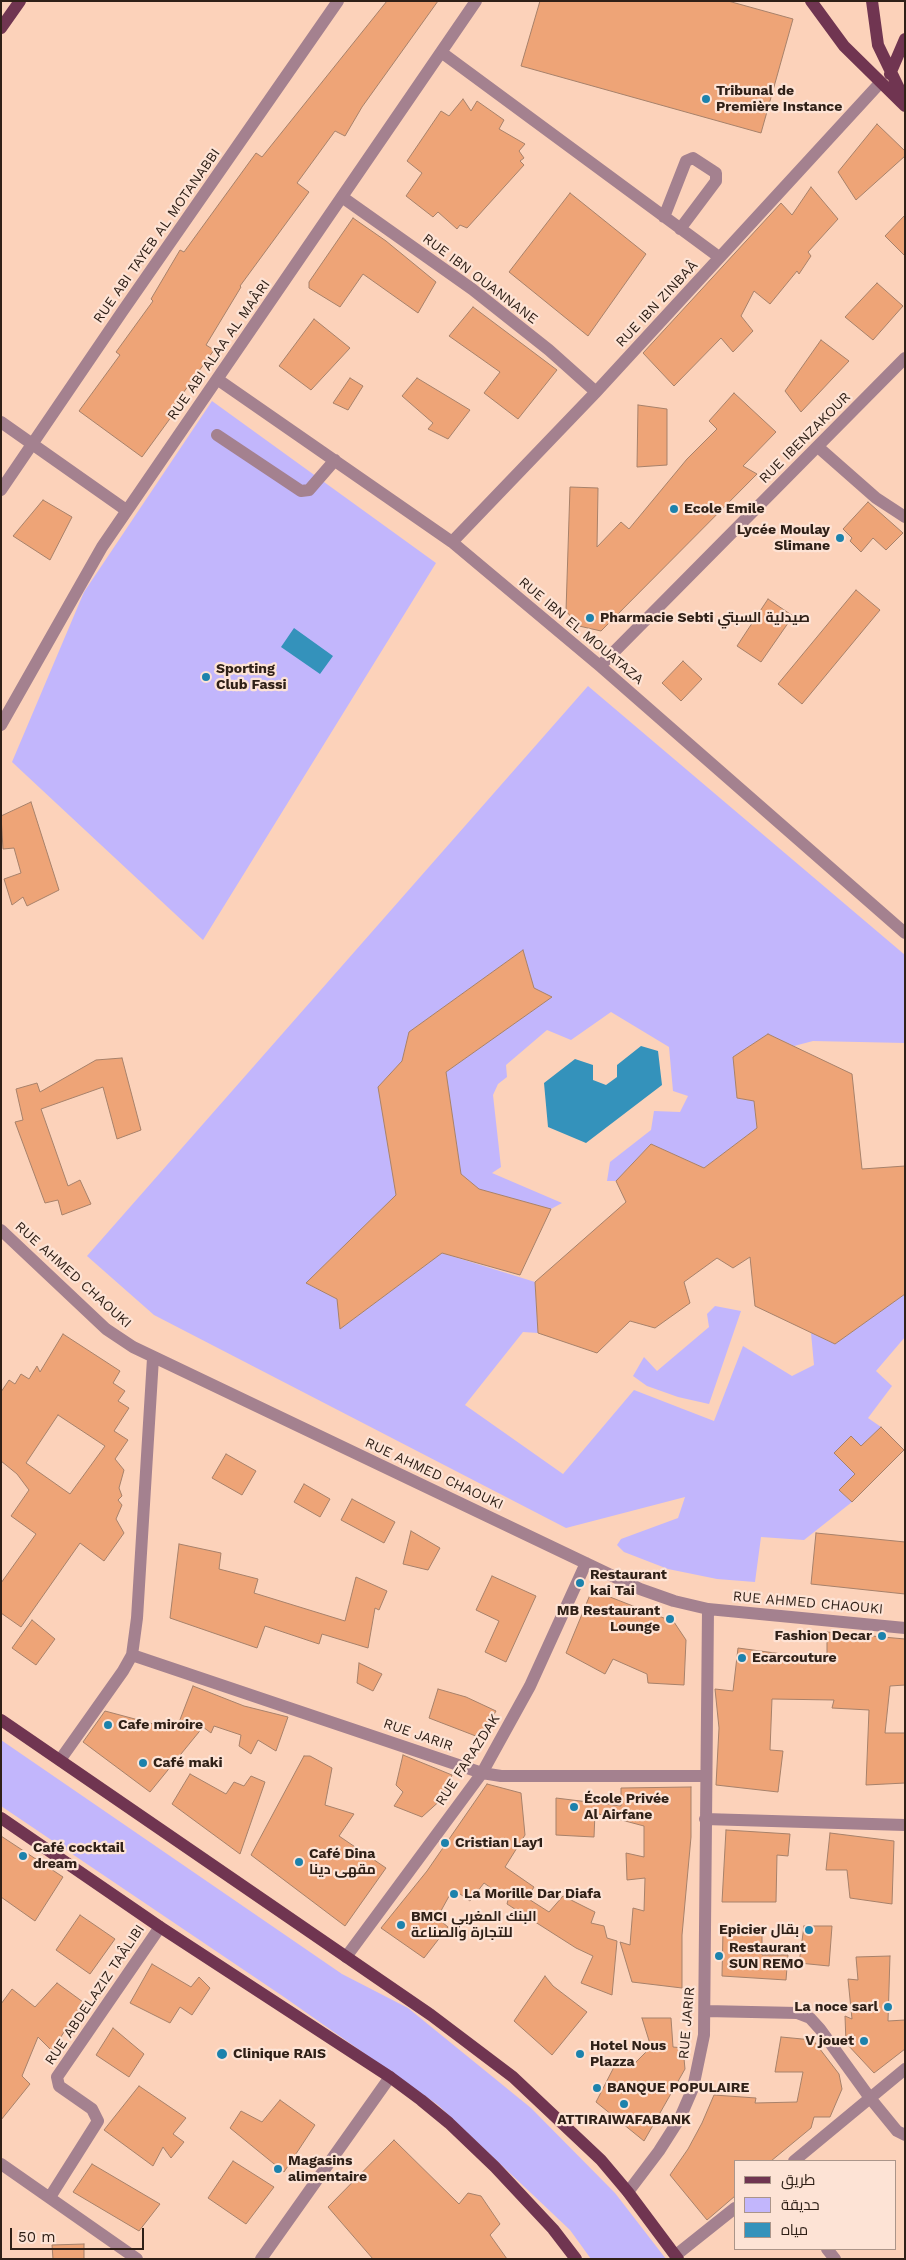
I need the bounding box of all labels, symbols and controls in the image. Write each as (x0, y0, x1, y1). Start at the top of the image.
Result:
place label: Tribunal de Première Instance (716, 83, 842, 115)
marker: Tribunal de Première Instance (700, 93, 712, 105)
street label: RUE ABI TAYEB AL MOTANABBI (90, 145, 224, 327)
street label: RUE IBN OUANNANE (419, 230, 541, 328)
street label: RUE IBN ZINBAÂ (613, 257, 701, 351)
street label: RUE ABI ALAA AL MAÂRI (164, 277, 274, 423)
street label: RUE IBENZAKOUR (756, 389, 854, 487)
place label: Ecole Emile (684, 501, 765, 517)
marker: Ecole Emile (668, 503, 680, 515)
place label: Lycée Moulay Slimane (737, 522, 830, 554)
marker: Lycée Moulay Slimane (834, 532, 846, 544)
street label: RUE IBN EL MOUATAZA (515, 574, 647, 688)
place label: Pharmacie Sebti صيدلية السبتي (600, 610, 810, 626)
marker: Pharmacie Sebti صيدلية السبتي (584, 612, 596, 624)
place label: Sporting Club Fassi (216, 661, 287, 694)
marker: Sporting Club Fassi (200, 671, 212, 683)
street label: RUE AHMED CHAOUKI (11, 1218, 135, 1332)
street label: RUE AHMED CHAOUKI (362, 1435, 506, 1513)
place label: Restaurant kai Tai (590, 1567, 667, 1600)
marker: Restaurant kai Tai (574, 1577, 586, 1589)
street label: RUE AHMED CHAOUKI (732, 1588, 884, 1618)
place label: MB Restaurant Lounge (557, 1603, 660, 1635)
marker: MB Restaurant Lounge (664, 1613, 676, 1625)
place label: Fashion Decar (774, 1628, 872, 1644)
marker: Fashion Decar (876, 1630, 888, 1642)
place label: Ecarcouture (752, 1650, 837, 1666)
marker: Ecarcouture (736, 1652, 748, 1664)
street label: RUE FARAZDAK (432, 1711, 504, 1809)
street label: RUE JARIR (381, 1715, 455, 1755)
place label: Cafe miroire (118, 1717, 203, 1733)
marker: Cafe miroire (102, 1719, 114, 1731)
place label: Café maki (153, 1755, 223, 1771)
marker: Café maki (137, 1757, 149, 1769)
place label: École Privée Al Airfane (584, 1791, 669, 1824)
marker: École Privée Al Airfane (568, 1801, 580, 1813)
place label: Cristian Lay1 (455, 1835, 543, 1851)
marker: Cristian Lay1 (439, 1837, 451, 1849)
place label: Café cocktail dream (33, 1840, 124, 1872)
place label: Café Dina مقهى دينا (309, 1846, 376, 1878)
marker: Café cocktail dream (17, 1850, 29, 1862)
marker: Café Dina مقهى دينا (293, 1856, 305, 1868)
place label: La Morille Dar Diafa (464, 1886, 601, 1902)
marker: La Morille Dar Diafa (448, 1888, 460, 1900)
place label: BMCI البنك المغربي للتجارة والصناعة (411, 1909, 537, 1941)
marker: BMCI البنك المغربي للتجارة والصناعة (395, 1919, 407, 1931)
street label: RUE ABDELAZIZ TAÂLIBI (42, 1921, 148, 2069)
place label: Epicier بقال (719, 1922, 799, 1938)
marker: Epicier بقال (803, 1924, 815, 1936)
place label: Restaurant SUN REMO (729, 1940, 806, 1972)
marker: Restaurant SUN REMO (713, 1950, 725, 1962)
street label: RUE JARIR (675, 1986, 699, 2060)
place label: La noce sarl (794, 1999, 878, 2015)
marker: La noce sarl (882, 2001, 894, 2013)
place label: V jouet (805, 2033, 854, 2049)
marker: V jouet (858, 2035, 870, 2047)
place label: Hotel Nous Plazza (590, 2038, 666, 2070)
place label: Clinique RAIS (233, 2046, 326, 2062)
marker: Clinique RAIS (215, 2047, 229, 2061)
marker: Hotel Nous Plazza (574, 2048, 586, 2060)
place label: BANQUE POPULAIRE (607, 2080, 749, 2096)
marker: BANQUE POPULAIRE (591, 2082, 603, 2094)
marker: ATTIRAIWAFABANK (618, 2098, 630, 2110)
place label: ATTIRAIWAFABANK (557, 2112, 691, 2128)
place label: Magasins alimentaire (288, 2153, 367, 2186)
legend (734, 2160, 896, 2250)
marker: Magasins alimentaire (272, 2163, 284, 2175)
text: طريق (781, 2171, 815, 2189)
text: حديقة (781, 2196, 820, 2214)
scale bar (12, 2218, 146, 2250)
text: مياه (781, 2221, 808, 2239)
text: 50 m (18, 2228, 55, 2246)

